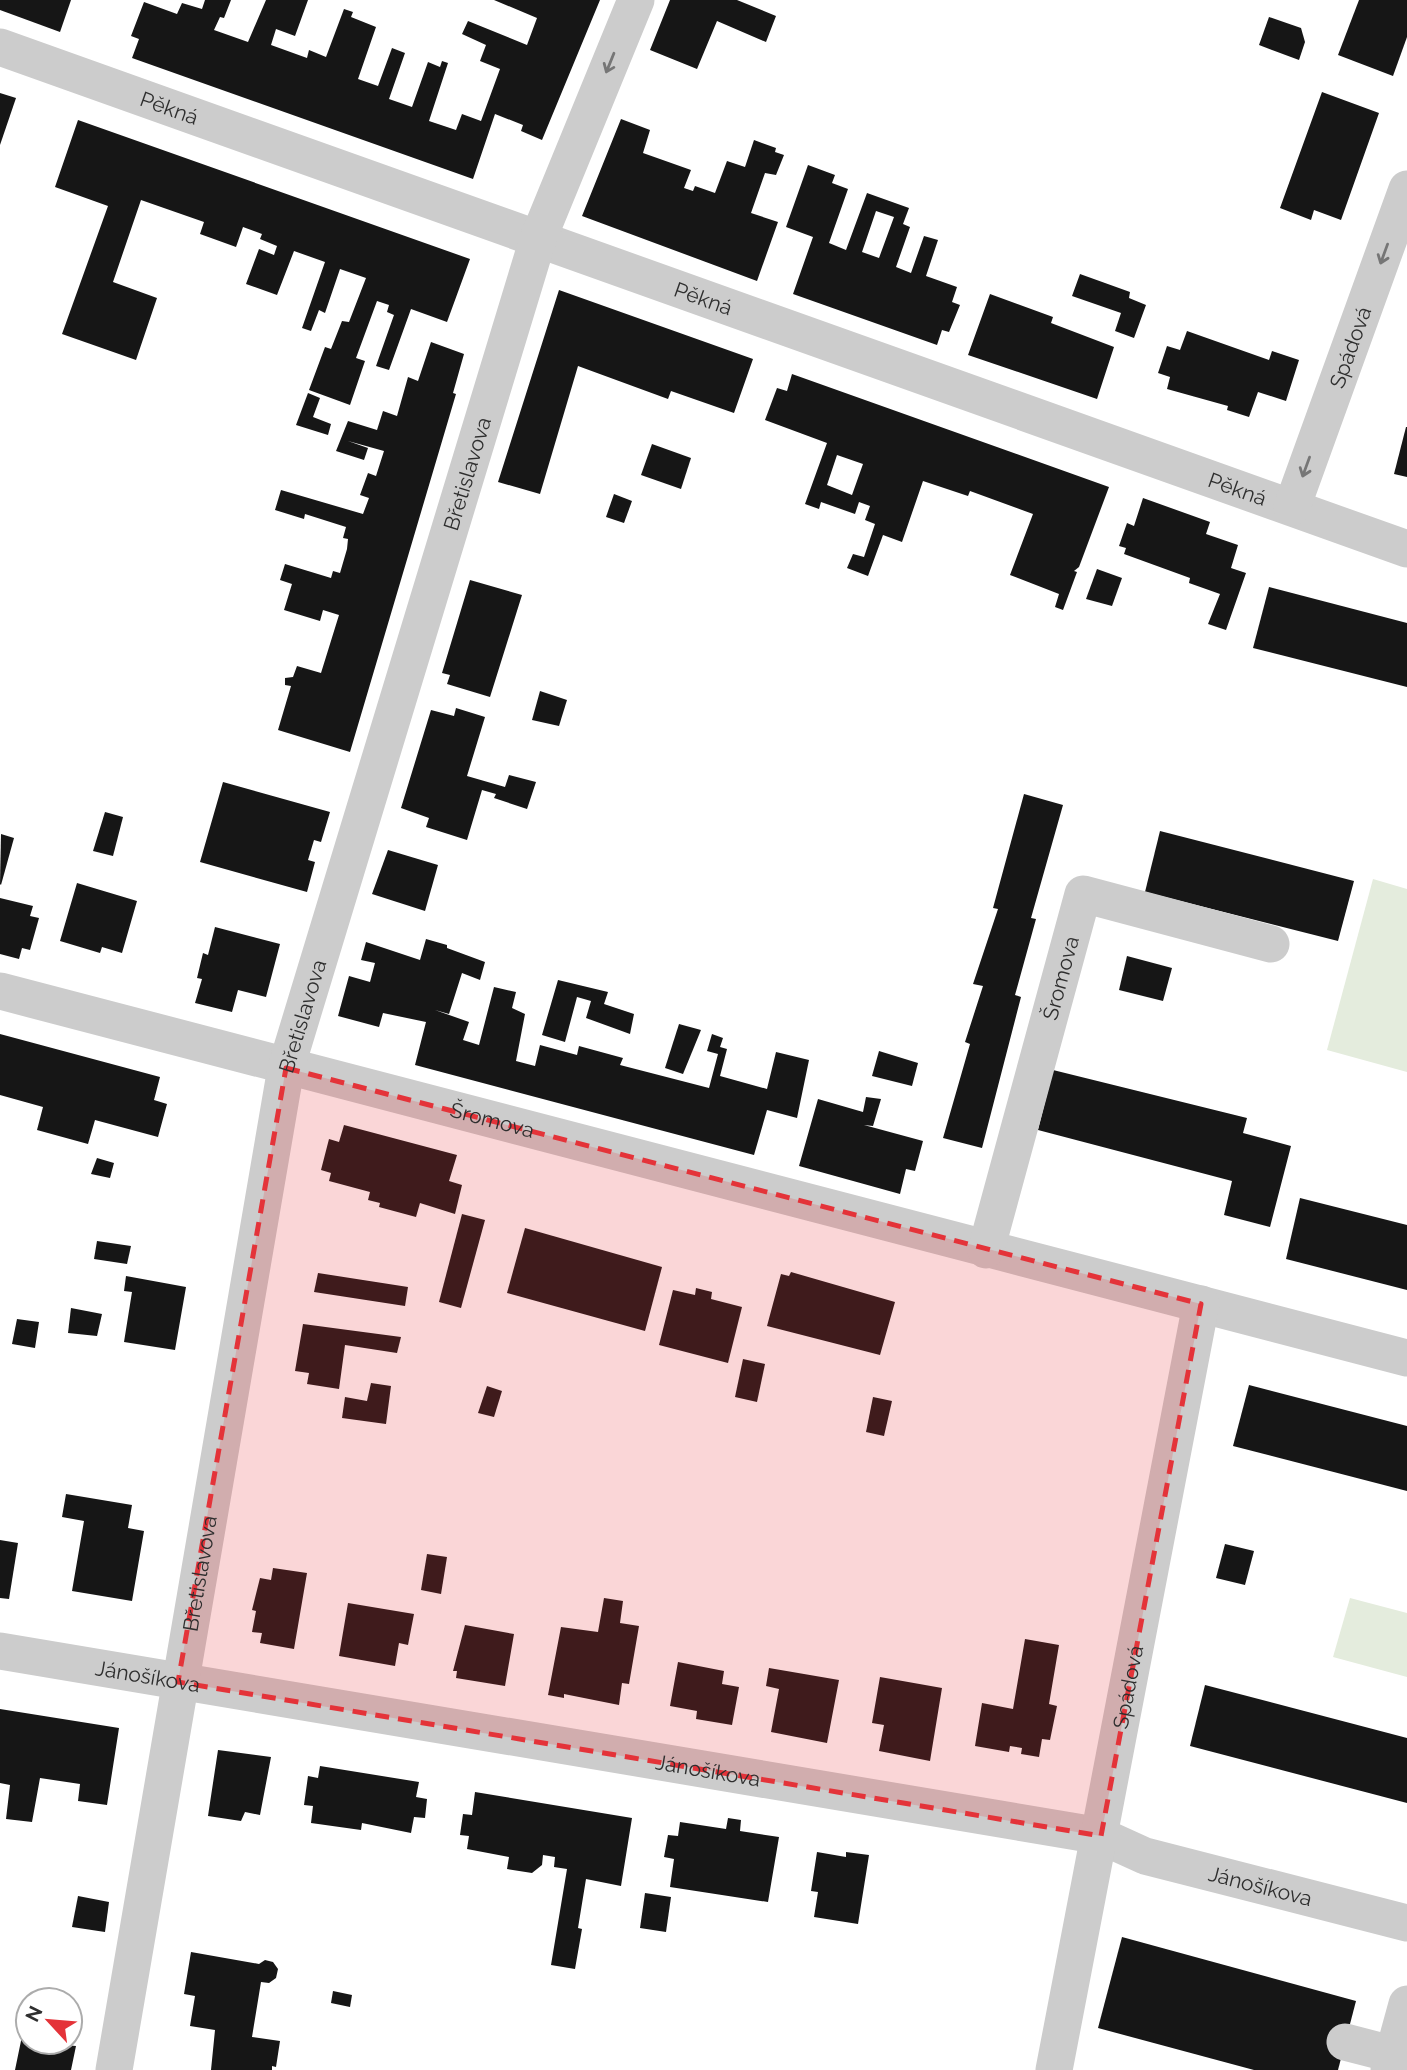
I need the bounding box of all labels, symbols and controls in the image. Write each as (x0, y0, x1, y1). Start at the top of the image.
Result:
one-way arrow (603, 52, 616, 73)
street label: Pěkná (137, 86, 202, 129)
one-way arrow (1377, 242, 1389, 264)
street label: Pěkná (671, 276, 736, 320)
street label: Spádová (1324, 303, 1376, 391)
street label: Břetislavova (438, 414, 496, 533)
one-way arrow (1299, 456, 1312, 478)
street label: Pěkná (1205, 467, 1270, 510)
street label: Šromova (1037, 933, 1084, 1023)
street label: Břetislavova (273, 956, 331, 1076)
street label: Šromova (448, 1097, 537, 1142)
street label: Břetislavova (177, 1513, 222, 1633)
street label: Spádová (1107, 1643, 1148, 1731)
street label: Jánošíkova (94, 1655, 202, 1697)
street label: Jánošíkova (654, 1749, 762, 1791)
street label: Jánošíkova (1206, 1860, 1315, 1911)
north arrow (14, 1986, 84, 2056)
text: N (21, 2002, 47, 2025)

